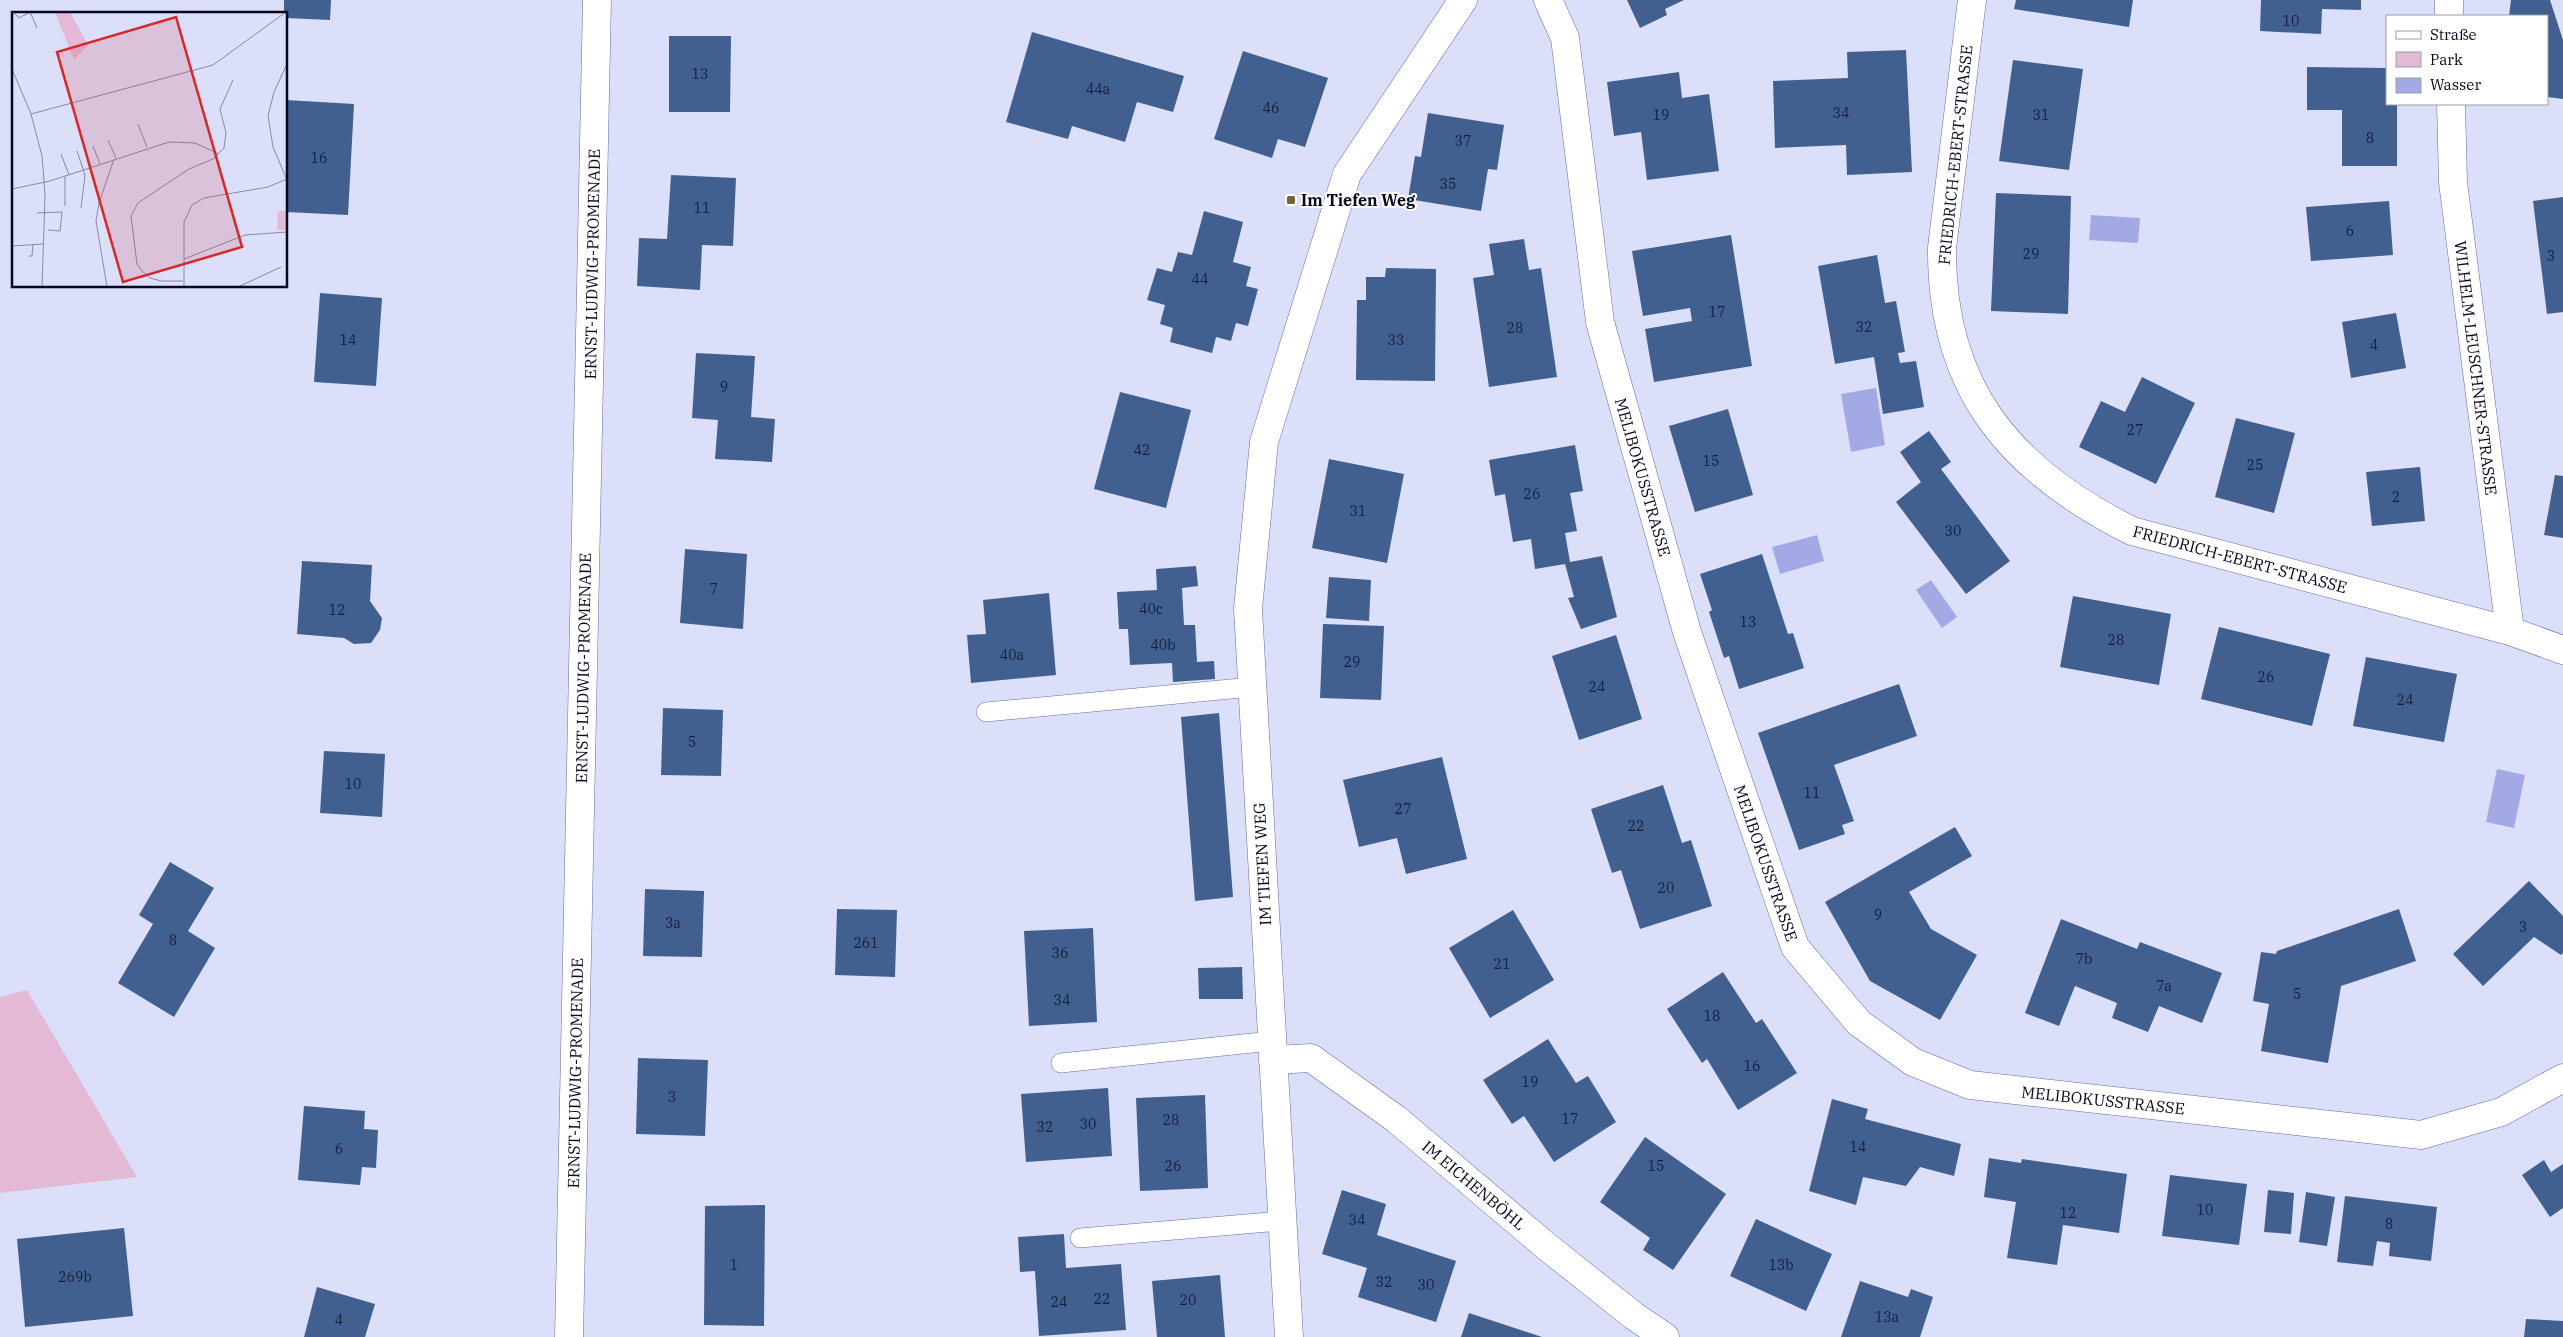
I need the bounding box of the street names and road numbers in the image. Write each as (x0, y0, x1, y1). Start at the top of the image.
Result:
street label: FRIEDRICH-EBERT-STRASSE (1933, 44, 1977, 266)
street label: ERNST-LUDWIG-PROMENADE (580, 149, 604, 379)
street label: WILHELM-LEUSCHNER-STRASSE (2450, 239, 2502, 497)
street label: MELIBOKUSSTRASSE (1611, 395, 1675, 559)
street label: FRIEDRICH-EBERT-STRASSE (2131, 521, 2349, 597)
street label: ERNST-LUDWIG-PROMENADE (571, 553, 595, 783)
street label: MELIBOKUSSTRASSE (1730, 782, 1802, 944)
street label: IM TIEFEN WEG (1249, 802, 1275, 926)
street label: ERNST-LUDWIG-PROMENADE (563, 958, 587, 1188)
street label: MELIBOKUSSTRASSE (2020, 1081, 2186, 1119)
street label: IM EICHENBÖHL (1418, 1136, 1530, 1234)

